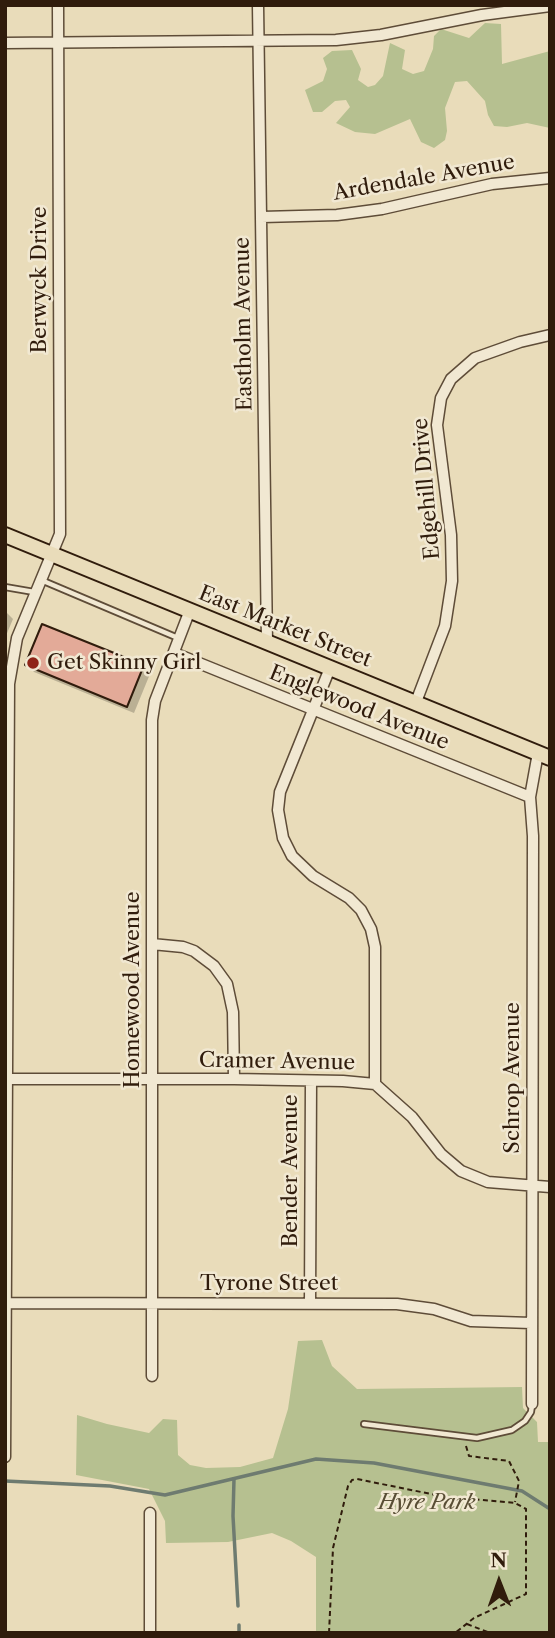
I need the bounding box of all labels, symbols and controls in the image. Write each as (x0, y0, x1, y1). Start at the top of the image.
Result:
street label: Ardendale Avenue (331, 150, 517, 206)
street label: Berwyck Drive (27, 206, 53, 354)
street label: Eastholm Avenue (230, 237, 258, 411)
street label: Edgehill Drive (408, 417, 446, 561)
street label: East Market Street (195, 581, 375, 673)
place label: Get Skinny Girl (47, 650, 201, 676)
marker: Get Skinny Girl (25, 655, 41, 671)
street label: Englewood Avenue (265, 660, 453, 756)
street label: Homewood Avenue (120, 892, 146, 1088)
street label: Schrop Avenue (500, 1002, 526, 1154)
street label: Cramer Avenue (199, 1048, 355, 1076)
street label: Bender Avenue (278, 1094, 304, 1248)
street label: Tyrone Street (200, 1271, 338, 1297)
park label: Hyre Park (378, 1490, 476, 1516)
north arrow (464, 1547, 534, 1617)
text: N (490, 1549, 507, 1572)

